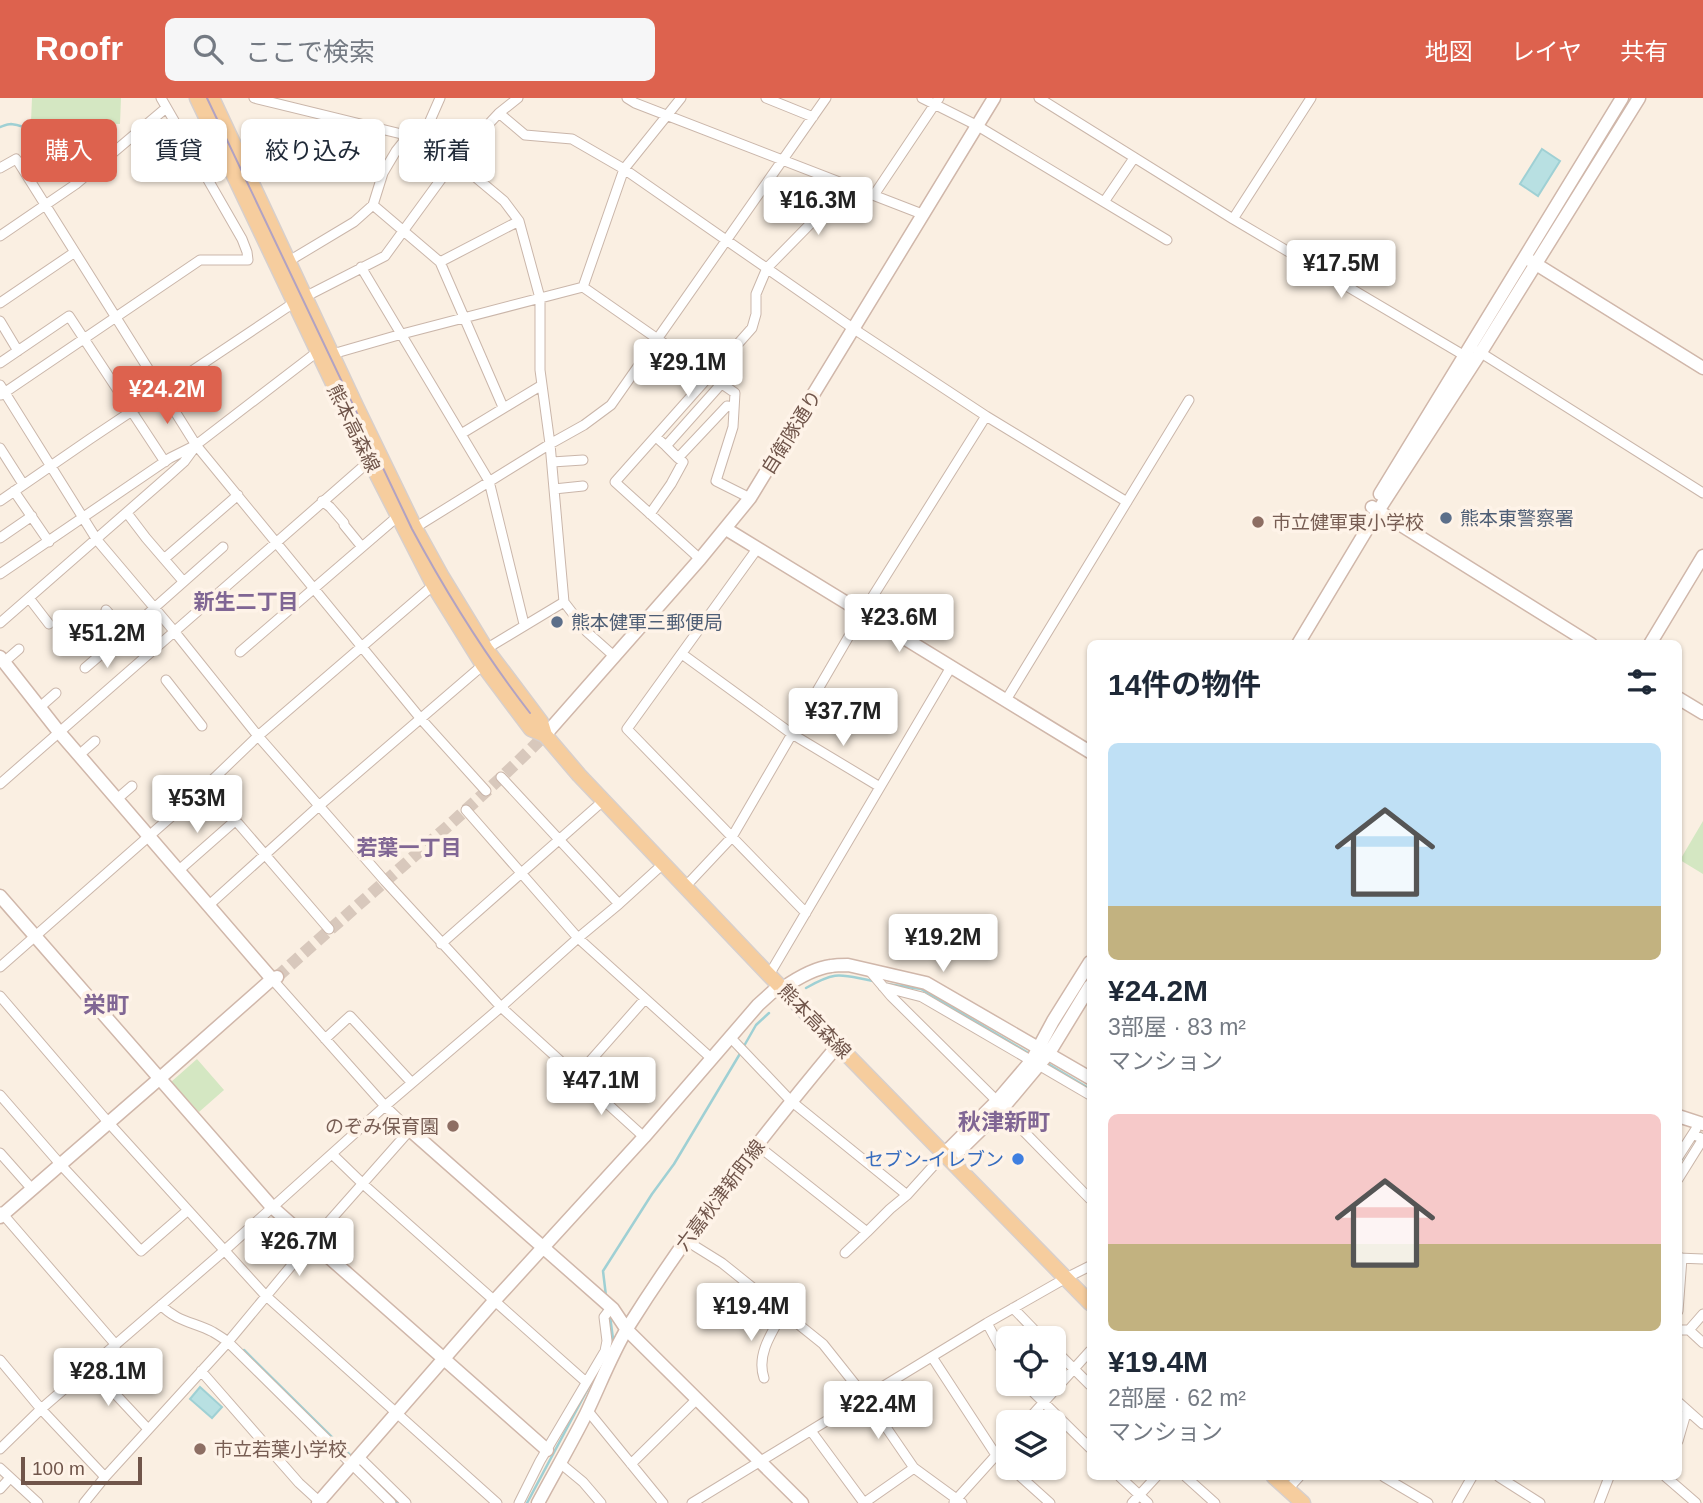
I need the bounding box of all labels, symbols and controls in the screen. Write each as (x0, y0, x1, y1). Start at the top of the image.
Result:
search box (165, 18, 655, 81)
text: Roofr (35, 30, 123, 67)
icon: search (189, 30, 227, 68)
text: ここで検索 (245, 37, 375, 67)
text: 地図 (1425, 38, 1473, 65)
text: レイヤ (1511, 38, 1582, 65)
text: 共有 (1620, 38, 1668, 65)
chip: 購入 (21, 119, 117, 182)
chip: 賃貸 (131, 119, 227, 182)
chip: 絞り込み (241, 119, 385, 182)
chip: 新着 (399, 119, 495, 182)
pin: ¥16.3M (761, 178, 875, 237)
text: ¥16.3M (780, 187, 856, 213)
pin: ¥17.5M (1284, 240, 1398, 300)
text: ¥17.5M (1303, 250, 1379, 276)
pin: ¥29.1M (631, 340, 745, 399)
text: ¥29.1M (650, 349, 726, 375)
pin: ¥24.2M (110, 366, 224, 426)
text: ¥24.2M (129, 376, 205, 402)
street label: 熊本高森線 (323, 381, 384, 476)
street label: 自衛隊通り (757, 386, 826, 478)
place label: 熊本東警察署 (1460, 508, 1574, 529)
marker: 熊本東警察署 (1438, 510, 1454, 526)
place label: 市立健軍東小学校 (1272, 512, 1424, 533)
marker: 市立健軍東小学校 (1250, 514, 1266, 530)
district label: 新生二丁目 (194, 590, 299, 613)
pin: ¥23.6M (842, 594, 956, 654)
text: ¥23.6M (861, 604, 937, 630)
pin: ¥51.2M (50, 610, 164, 670)
place label: 熊本健軍三郵便局 (571, 612, 723, 633)
marker: 熊本健軍三郵便局 (549, 614, 565, 630)
text: ¥51.2M (69, 620, 145, 646)
icon: filters (1623, 663, 1661, 701)
text: 14件の物件 (1108, 668, 1261, 701)
pin: ¥37.7M (786, 688, 900, 748)
text: ¥37.7M (805, 698, 881, 724)
pin: ¥53M (156, 776, 238, 835)
text: ¥53M (168, 785, 226, 811)
icon: home (1322, 789, 1448, 915)
district label: 若葉一丁目 (357, 836, 462, 859)
pin: ¥19.2M (886, 914, 1000, 974)
text: ¥19.2M (905, 924, 981, 950)
text: ¥24.2M (1108, 974, 1208, 1007)
street label: 熊本高森線 (774, 980, 855, 1063)
district label: 栄町 (83, 992, 129, 1018)
text: 3部屋 · 83 m² (1108, 1014, 1246, 1040)
text: マンション (1108, 1048, 1223, 1074)
pin: ¥47.1M (544, 1058, 658, 1117)
text: ¥47.1M (563, 1067, 639, 1093)
district label: 秋津新町 (958, 1109, 1050, 1135)
place label: のぞみ保育園 (325, 1116, 439, 1137)
marker: のぞみ保育園 (445, 1118, 461, 1134)
street label: 六嘉秋津新町線 (672, 1136, 769, 1255)
place label: セブン-イレブン (865, 1149, 1004, 1170)
marker: セブン-イレブン (1010, 1151, 1026, 1167)
icon: home (1322, 1160, 1448, 1286)
pin: ¥26.7M (242, 1218, 356, 1278)
text: ¥26.7M (261, 1228, 337, 1254)
pin: ¥19.4M (694, 1284, 808, 1343)
text: ¥19.4M (713, 1293, 789, 1319)
map controls (996, 1326, 1066, 1480)
button: locate (996, 1326, 1066, 1396)
text: ¥19.4M (1108, 1345, 1208, 1378)
pin: ¥28.1M (51, 1348, 165, 1408)
text: ¥28.1M (70, 1358, 146, 1384)
pin: ¥22.4M (821, 1382, 935, 1441)
text: 2部屋 · 62 m² (1108, 1385, 1246, 1411)
text: ¥22.4M (840, 1391, 916, 1417)
button: layers (996, 1410, 1066, 1480)
text: マンション (1108, 1419, 1223, 1445)
place label: 市立若葉小学校 (214, 1439, 347, 1460)
marker: 市立若葉小学校 (192, 1441, 208, 1457)
scale bar (21, 1454, 142, 1486)
text: 100 m (32, 1458, 85, 1479)

